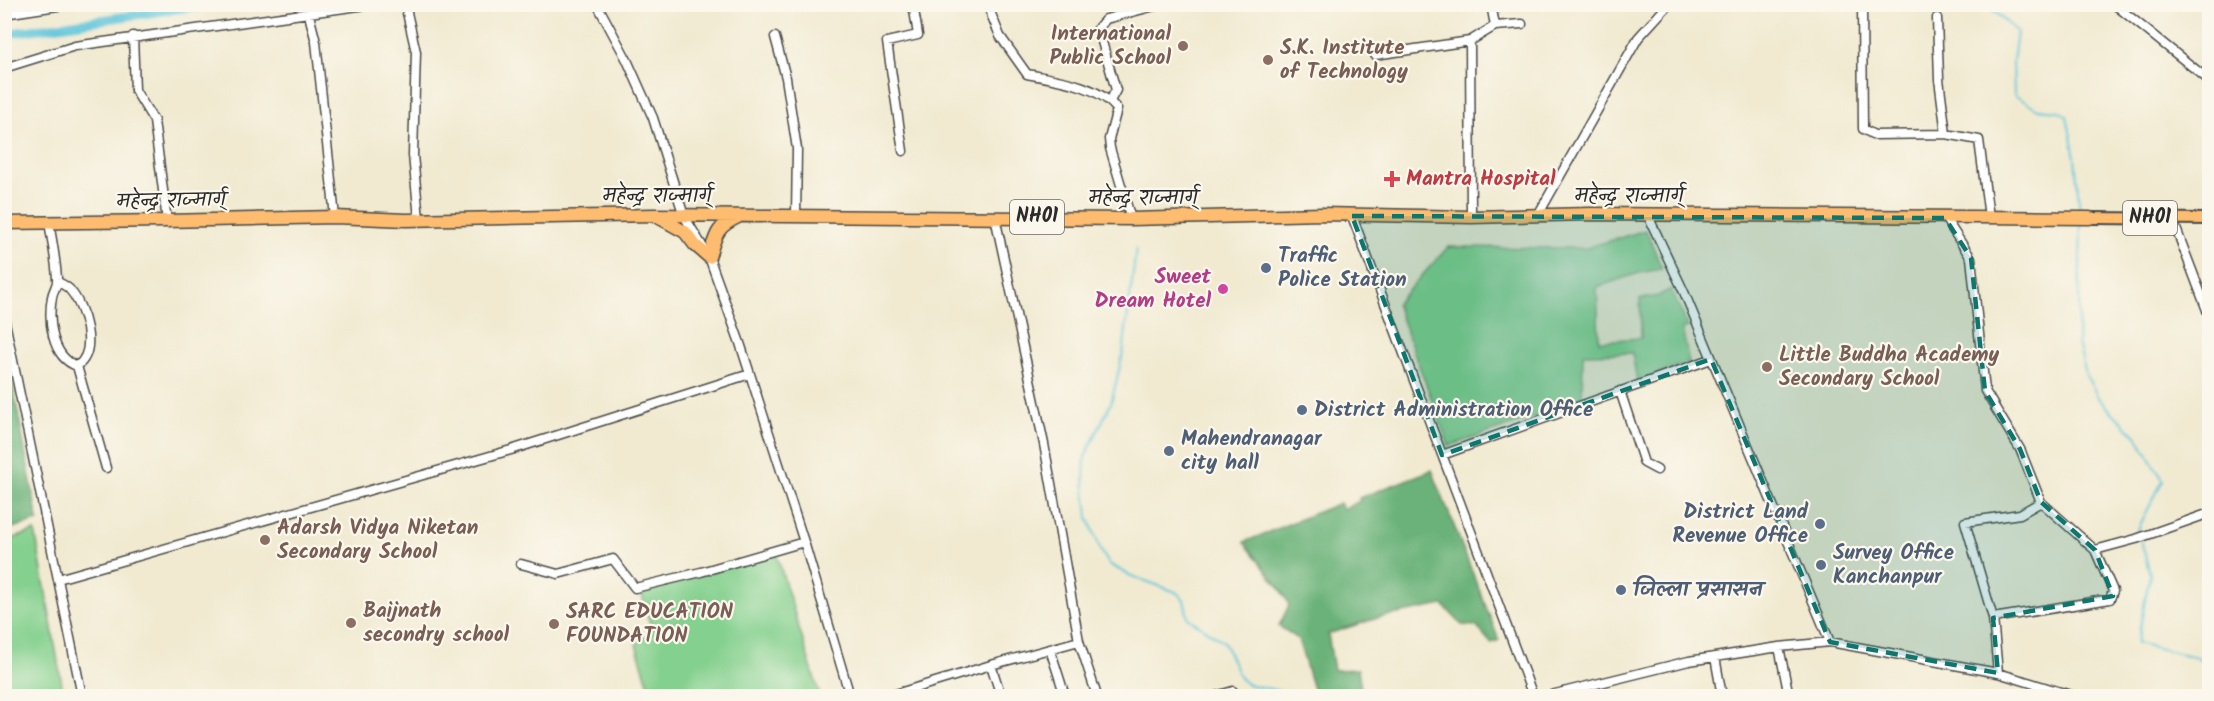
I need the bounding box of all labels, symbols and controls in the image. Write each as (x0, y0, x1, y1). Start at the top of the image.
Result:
place label: International Public School (1050, 18, 1171, 75)
place label: S.K. Institute of Technology (1280, 32, 1408, 89)
marker: International Public School (1176, 39, 1190, 53)
marker: S.K. Institute of Technology (1261, 53, 1275, 67)
place label: Mantra Hospital (1406, 163, 1556, 196)
marker: Mantra Hospital (1383, 170, 1401, 188)
street label: महेन्द्र राज्मार्ग् (603, 180, 715, 213)
street label: महेन्द्र राज्मार्ग् (1575, 180, 1687, 213)
street label: महेन्द्र राज्मार्ग् (1089, 182, 1201, 215)
street label: महेन्द्र राज्मार्ग् (116, 183, 230, 218)
road number: NH01 (1010, 200, 1064, 234)
road number: NH01 (2123, 201, 2177, 235)
place label: Traffic Police Station (1278, 240, 1407, 297)
place label: Sweet Dream Hotel (1095, 261, 1212, 318)
marker: Traffic Police Station (1259, 261, 1273, 275)
marker: Sweet Dream Hotel (1216, 282, 1230, 296)
place label: Little Buddha Academy Secondary School (1779, 339, 1999, 396)
marker: Little Buddha Academy Secondary School (1760, 360, 1774, 374)
place label: District Administration Office (1314, 394, 1593, 427)
marker: District Administration Office (1295, 403, 1309, 417)
place label: Mahendranagar city hall (1181, 423, 1323, 480)
marker: Mahendranagar city hall (1162, 444, 1176, 458)
place label: District Land Revenue Office (1672, 496, 1809, 553)
place label: Adarsh Vidya Niketan Secondary School (277, 512, 478, 569)
marker: District Land Revenue Office (1813, 517, 1827, 531)
marker: Adarsh Vidya Niketan Secondary School (258, 533, 272, 547)
place label: Survey Office Kanchanpur (1833, 537, 1954, 594)
marker: Survey Office Kanchanpur (1814, 558, 1828, 572)
place label: जिल्ला प्रसासन (1632, 574, 1767, 607)
marker: जिल्ला प्रसासन (1614, 583, 1628, 597)
place label: Baijnath secondry school (363, 595, 510, 652)
place label: SARC EDUCATION FOUNDATION (566, 596, 734, 653)
marker: Baijnath secondry school (344, 616, 358, 630)
marker: SARC EDUCATION FOUNDATION (547, 617, 561, 631)

